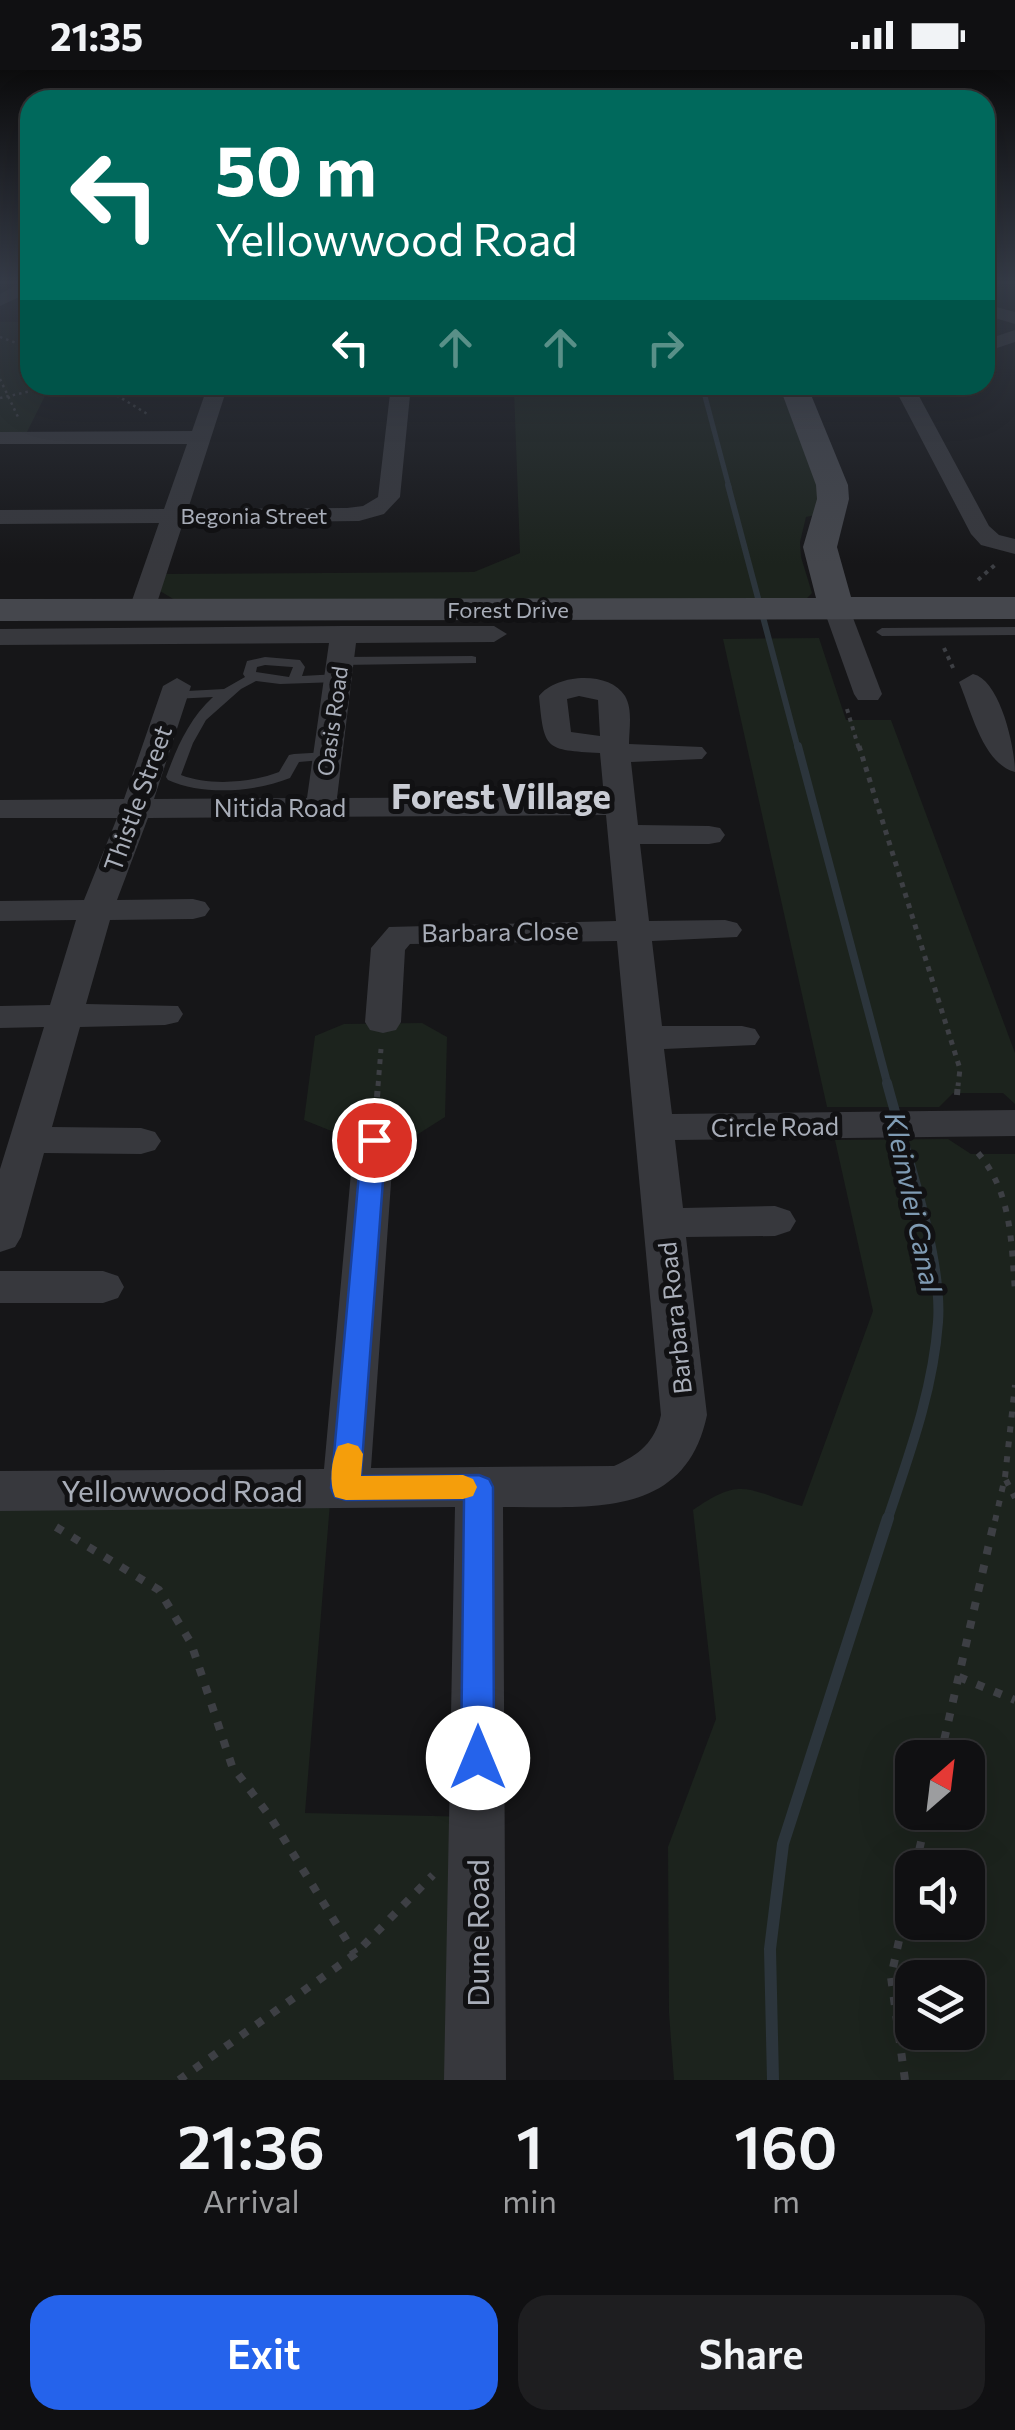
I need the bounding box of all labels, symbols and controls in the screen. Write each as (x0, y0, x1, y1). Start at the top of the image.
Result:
text: 21:35 (50, 12, 143, 59)
text: 50 m (215, 125, 377, 210)
icon: left (50, 130, 180, 260)
text: Yellowwood Road (215, 210, 578, 265)
icon: left (323, 320, 378, 375)
icon: ahead (428, 320, 483, 375)
icon: ahead (533, 320, 588, 375)
icon: right (638, 320, 693, 375)
street label: Begonia Street (181, 502, 327, 529)
street label: Forest Drive (447, 596, 569, 623)
street label: Oasis Road (311, 664, 353, 778)
street label: Thistle Street (97, 721, 177, 875)
district label: Forest Village (391, 773, 611, 816)
street label: Nitida Road (214, 792, 346, 822)
street label: Barbara Close (421, 915, 579, 947)
pin (332, 1098, 417, 1183)
water label: Kleinvlei Canal (878, 1109, 950, 1296)
street label: Circle Road (711, 1110, 839, 1142)
icon: arrive (347, 1113, 402, 1168)
street label: Barbara Road (651, 1240, 697, 1396)
street label: Yellowwood Road (61, 1471, 303, 1508)
position arrow (426, 1706, 530, 1810)
north arrow (895, 1740, 985, 1830)
map controls (895, 1740, 985, 2050)
button: sound (895, 1850, 985, 1940)
street label: Dune Road (458, 1859, 495, 2007)
button: layers (895, 1960, 985, 2050)
text: 21:36 (178, 2108, 325, 2181)
text: 1 (516, 2108, 543, 2181)
text: 160 (734, 2108, 837, 2181)
text: Arrival (203, 2180, 300, 2220)
text: min (502, 2180, 557, 2220)
text: m (772, 2180, 800, 2220)
button: Exit (30, 2295, 498, 2410)
button: Share (518, 2295, 985, 2410)

